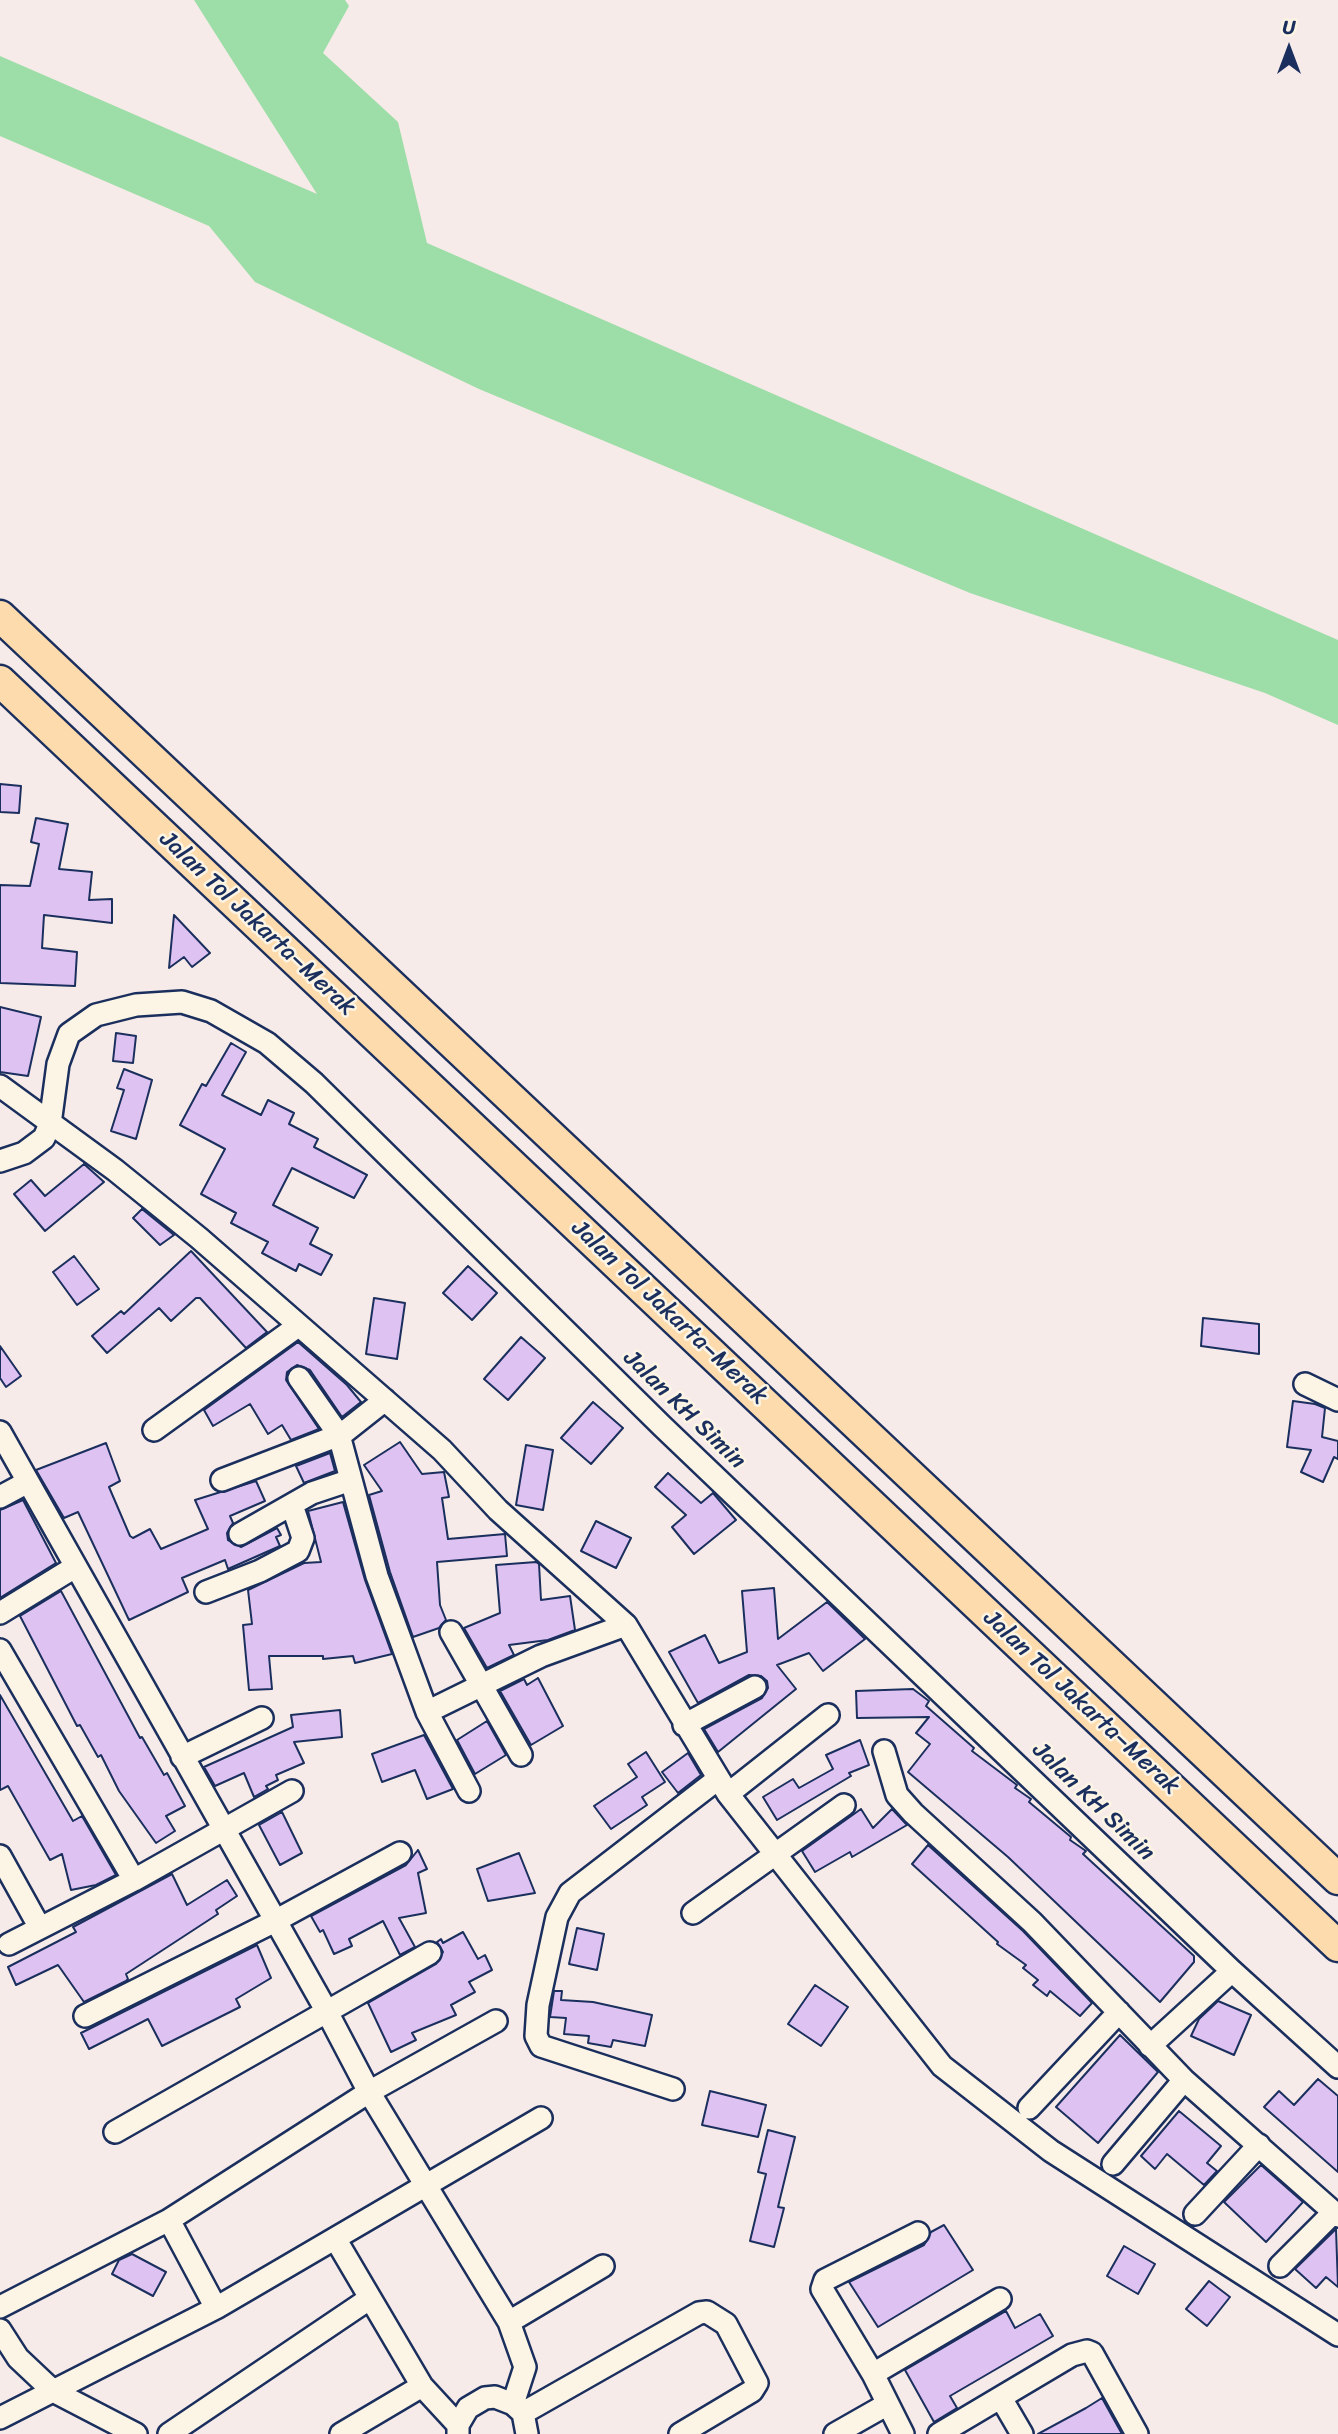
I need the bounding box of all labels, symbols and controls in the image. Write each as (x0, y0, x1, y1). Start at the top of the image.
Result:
text: U (1283, 11, 1295, 44)
north arrow (1254, 14, 1324, 84)
street label: Jalan Tol Jakarta–Merak (153, 826, 361, 1022)
street label: Jalan Tol Jakarta–Merak (565, 1215, 773, 1411)
street label: Jalan KH Simin (617, 1344, 751, 1476)
street label: Jalan Tol Jakarta–Merak (977, 1605, 1185, 1801)
street label: Jalan KH Simin (1026, 1736, 1160, 1868)

